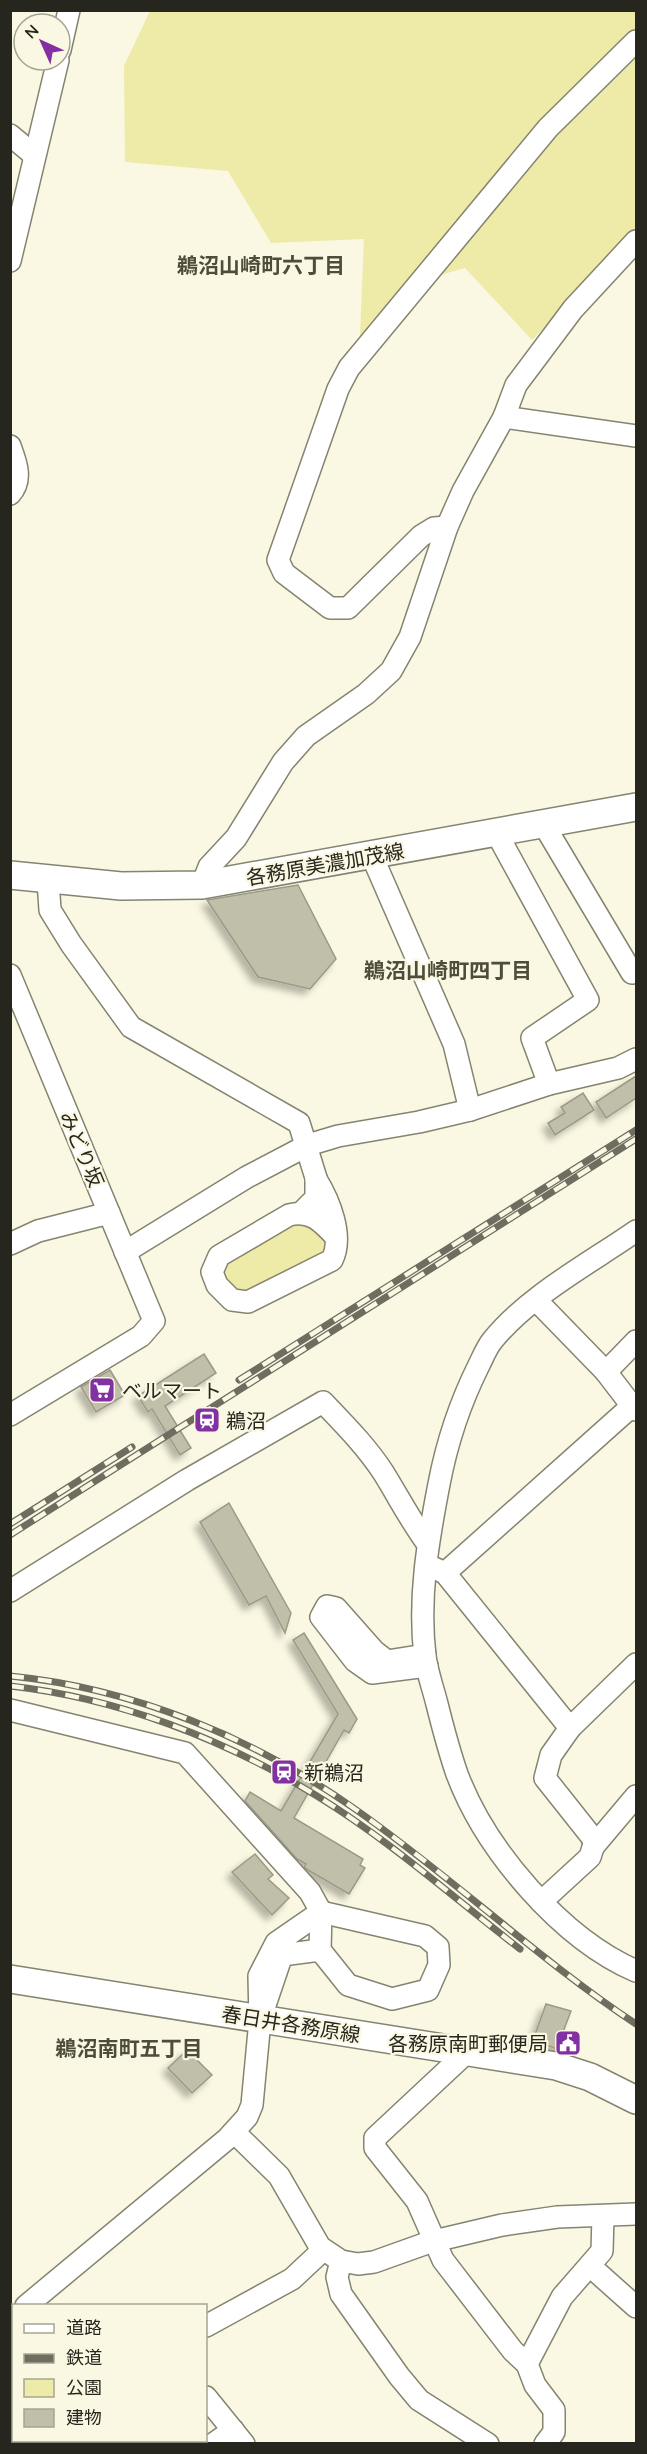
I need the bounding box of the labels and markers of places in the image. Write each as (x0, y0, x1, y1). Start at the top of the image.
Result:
supermarket icon: ベルマート (87, 1375, 117, 1405)
place label: ベルマート (122, 1378, 222, 1403)
station icon: 鵜沼 (192, 1405, 222, 1435)
place label: 鵜沼 (226, 1408, 266, 1433)
station icon: 新鵜沼 (269, 1757, 299, 1787)
place label: 新鵜沼 (304, 1760, 364, 1785)
public building icon: 各務原南町郵便局 (553, 2028, 583, 2058)
place label: 各務原南町郵便局 (388, 2031, 548, 2056)

